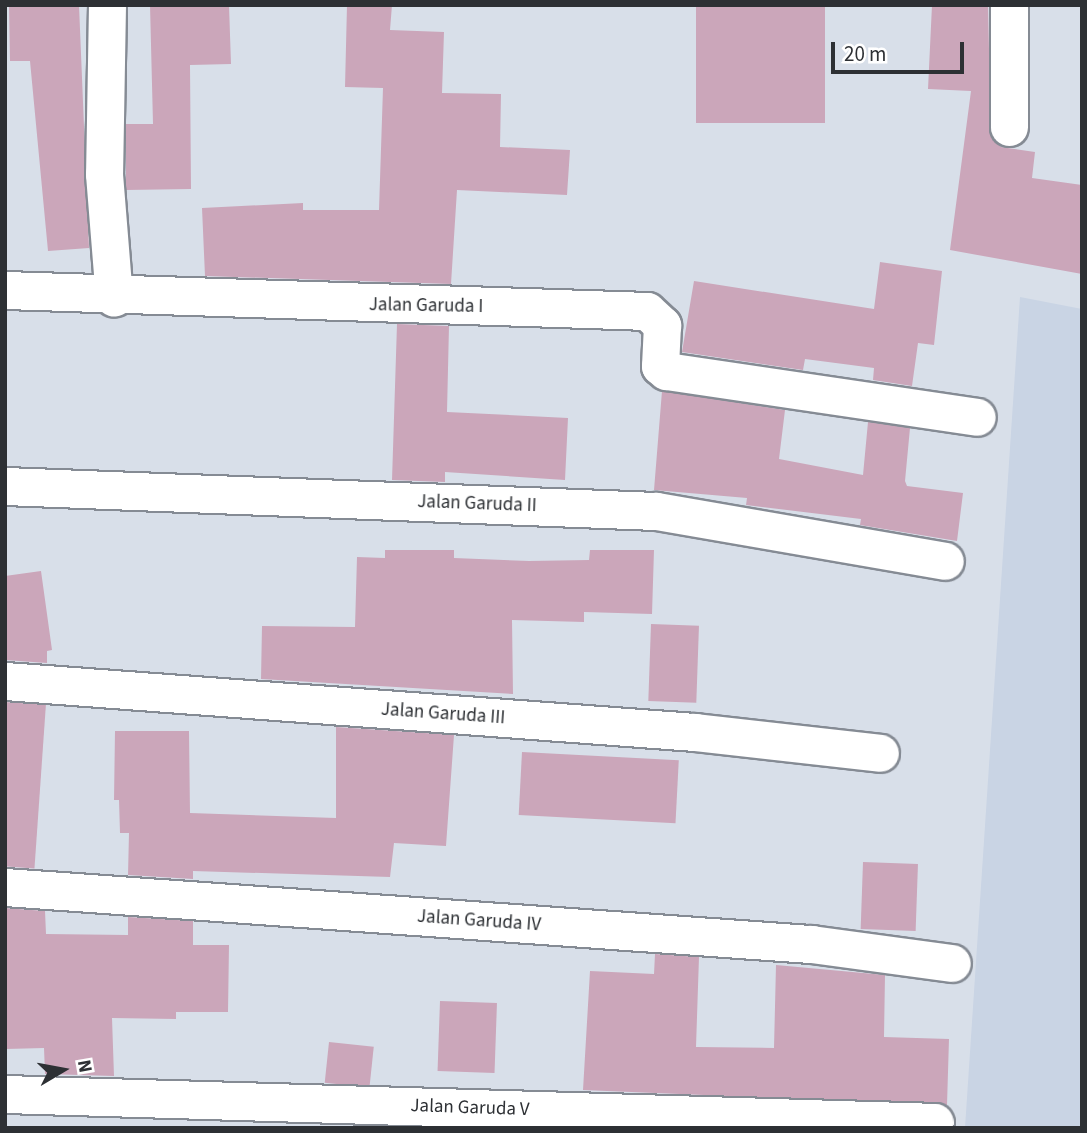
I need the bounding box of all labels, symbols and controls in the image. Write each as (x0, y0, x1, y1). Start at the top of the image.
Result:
scale bar (835, 28, 968, 72)
text: 20 m (844, 39, 886, 69)
street label: Jalan Garuda I (369, 294, 483, 318)
street label: Jalan Garuda II (417, 491, 537, 517)
street label: Jalan Garuda III (380, 698, 506, 730)
street label: Jalan Garuda IV (416, 905, 542, 937)
north arrow (28, 1035, 98, 1105)
text: N (70, 1058, 99, 1075)
street label: Jalan Garuda V (410, 1095, 530, 1121)

